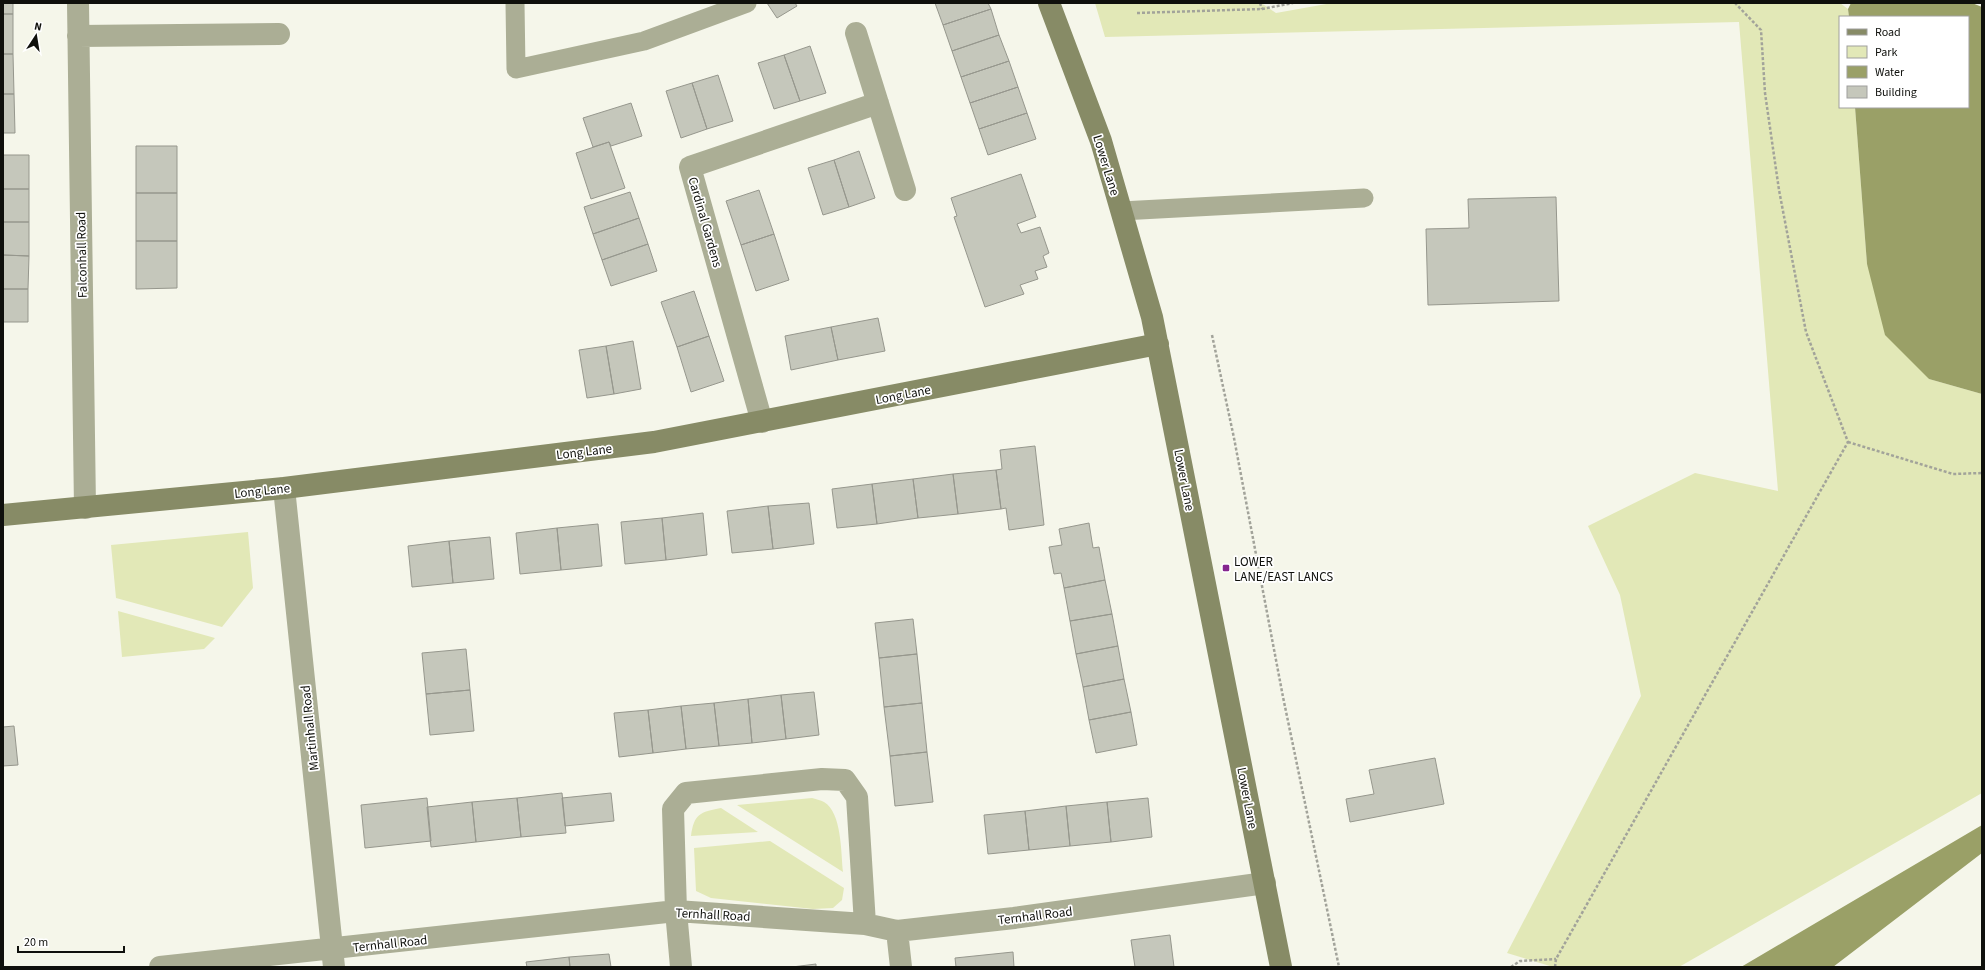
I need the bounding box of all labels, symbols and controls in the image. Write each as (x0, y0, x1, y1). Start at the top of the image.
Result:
north arrow (16, 16, 56, 56)
legend (1839, 16, 1969, 108)
text: N (33, 19, 43, 35)
text: Road (1875, 24, 1901, 41)
text: Park (1875, 44, 1897, 61)
text: Water (1875, 64, 1905, 81)
text: Building (1875, 84, 1917, 101)
street label: Lower Lane (1088, 133, 1124, 198)
street label: Cardinal Gardens (683, 175, 727, 270)
street label: Falconhall Road (72, 212, 92, 298)
street label: Long Lane (874, 381, 932, 409)
street label: Long Lane (555, 440, 613, 464)
street label: Lower Lane (1169, 448, 1199, 513)
street label: Long Lane (233, 479, 291, 503)
place label: LOWER LANE/EAST LANCS (1234, 553, 1333, 586)
marker: LOWER LANE/EAST LANCS (1221, 563, 1231, 573)
street label: Martinhall Road (297, 684, 323, 772)
street label: Lower Lane (1232, 766, 1262, 831)
street label: Ternhall Road (997, 902, 1073, 929)
street label: Ternhall Road (675, 904, 751, 926)
scale bar (18, 928, 124, 954)
street label: Ternhall Road (352, 931, 428, 957)
text: 20 m (24, 934, 48, 951)

